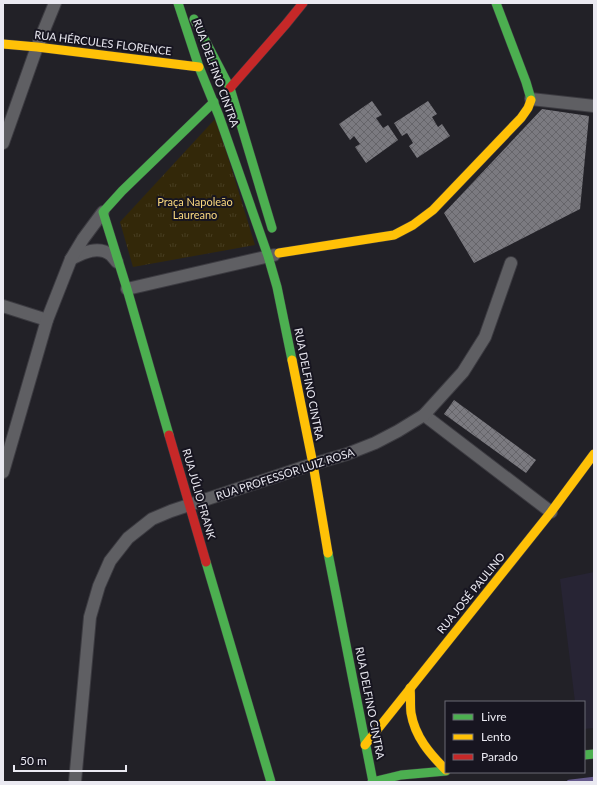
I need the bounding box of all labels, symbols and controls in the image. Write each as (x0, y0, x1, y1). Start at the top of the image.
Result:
street label: RUA DELFINO CINTRA (191, 17, 242, 129)
street label: RUA HÉRCULES FLORENCE (34, 28, 172, 57)
park label: Praça Napoleão Laureano (157, 195, 233, 221)
street label: RUA DELFINO CINTRA (292, 327, 327, 442)
street label: RUA PROFESSOR LUIZ ROSA (214, 445, 356, 502)
street label: RUA JÚLIO FRANK (180, 447, 219, 541)
street label: RUA JOSÉ PAULINO (434, 549, 507, 636)
street label: RUA DELFINO CINTRA (353, 646, 388, 761)
legend (445, 701, 585, 773)
text: Livre (481, 709, 507, 724)
text: Lento (481, 729, 511, 744)
scale bar (14, 747, 126, 773)
text: Parado (481, 749, 518, 764)
text: 50 m (20, 753, 47, 768)

